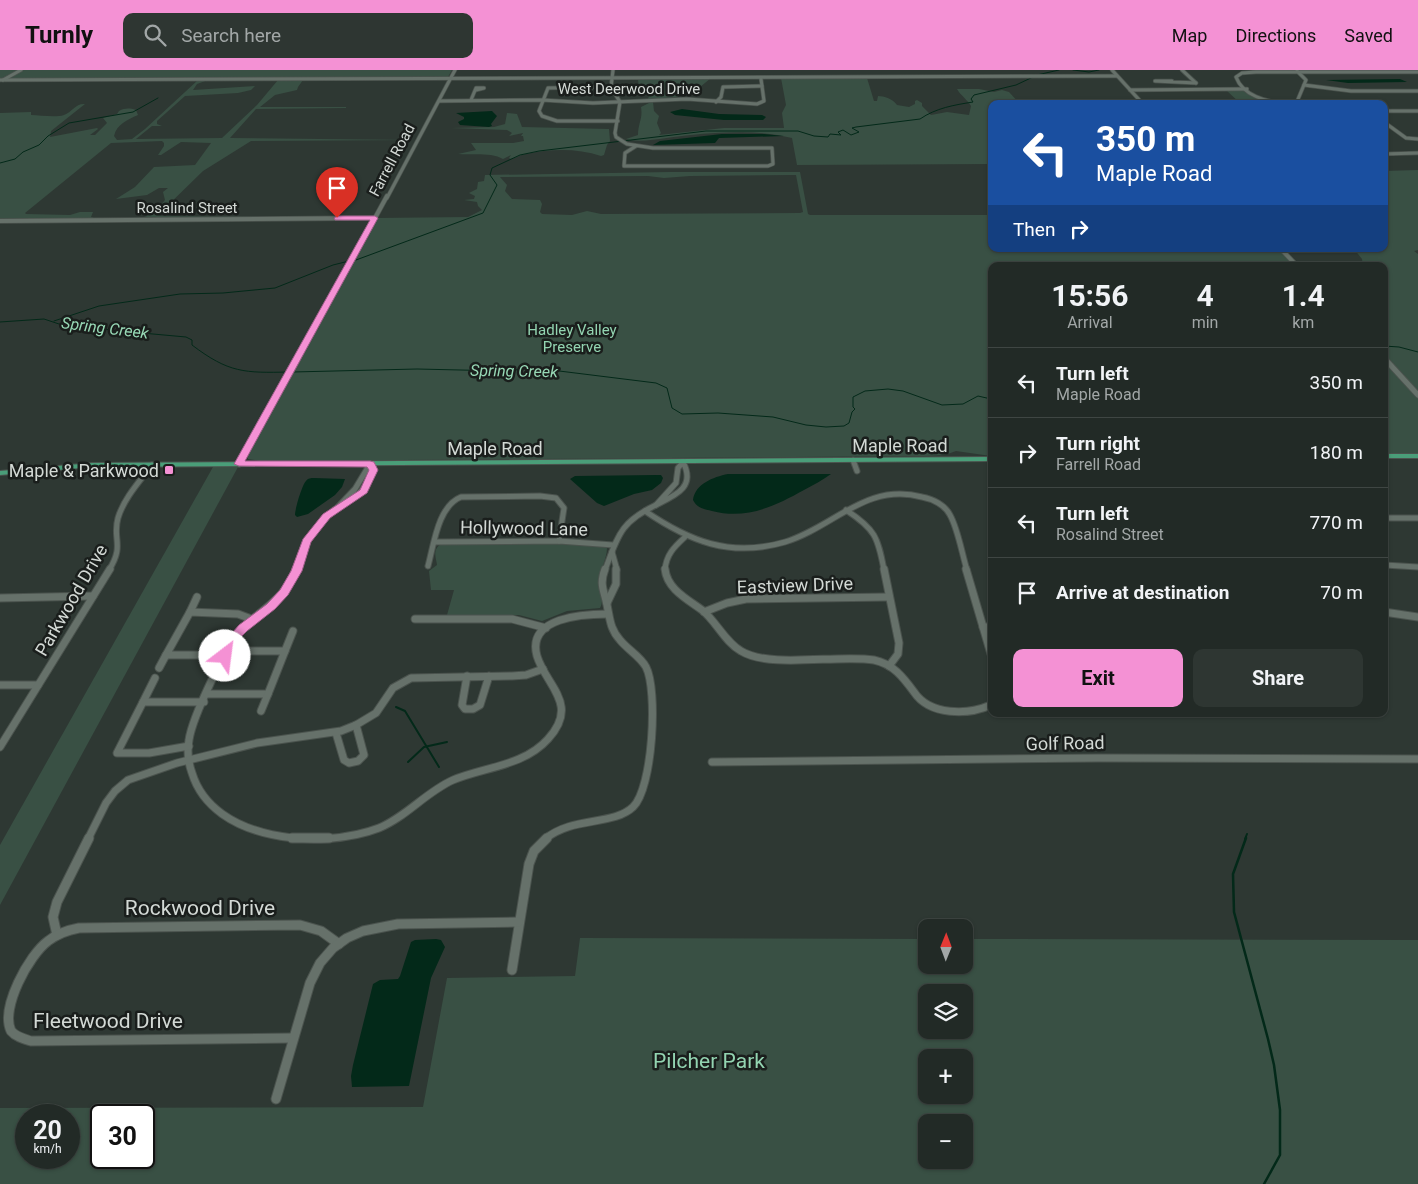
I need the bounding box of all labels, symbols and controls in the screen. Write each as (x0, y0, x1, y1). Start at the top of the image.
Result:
search box (123, 13, 473, 58)
text: Turnly (25, 21, 93, 49)
icon: search (141, 21, 169, 49)
text: Search here (181, 24, 281, 47)
text: Map (1172, 25, 1207, 46)
text: Directions (1235, 25, 1316, 46)
text: Saved (1344, 25, 1393, 46)
street label: West Deerwood Drive (558, 80, 700, 98)
text: 350 m (1096, 119, 1195, 160)
icon: left (1013, 120, 1078, 185)
street label: Farrell Road (365, 121, 419, 199)
text: Maple Road (1096, 161, 1212, 186)
pin (316, 167, 358, 218)
icon: arrive (323, 174, 351, 202)
street label: Rosalind Street (136, 199, 238, 217)
icon: right (1065, 215, 1093, 243)
text: Then (1013, 218, 1055, 241)
text: 15:56 (1051, 278, 1129, 313)
text: 4 (1196, 278, 1214, 313)
text: 1.4 (1282, 278, 1325, 313)
water label: Spring Creek (60, 313, 151, 343)
text: Arrival (1067, 313, 1113, 332)
text: min (1192, 313, 1218, 332)
text: km (1292, 313, 1314, 332)
park label: Hadley Valley Preserve (527, 321, 617, 356)
water label: Spring Creek (470, 361, 559, 381)
text: Turn left (1056, 362, 1129, 385)
icon: left (1013, 369, 1041, 397)
text: 350 m (1310, 371, 1363, 394)
text: Maple Road (1056, 385, 1141, 404)
text: Turn right (1056, 432, 1140, 455)
street label: Maple Road (852, 435, 948, 456)
street label: Maple Road (447, 438, 543, 459)
icon: right (1013, 439, 1041, 467)
text: 180 m (1310, 441, 1363, 464)
text: Farrell Road (1056, 455, 1141, 474)
place label: Maple & Parkwood (9, 460, 159, 481)
marker: Maple & Parkwood (163, 464, 175, 476)
text: Turn left (1056, 502, 1129, 525)
icon: left (1013, 509, 1041, 537)
text: 770 m (1310, 511, 1363, 534)
street label: Hollywood Lane (460, 516, 588, 540)
text: Rosalind Street (1056, 525, 1164, 544)
street label: Parkwood Drive (31, 540, 111, 660)
street label: Eastview Drive (737, 572, 853, 598)
icon: arrive (1013, 579, 1041, 607)
text: Arrive at destination (1056, 581, 1229, 604)
text: 70 m (1320, 581, 1363, 604)
position arrow (198, 629, 250, 681)
button: Exit (1013, 649, 1183, 707)
button: Share (1193, 649, 1363, 707)
street label: Golf Road (1025, 732, 1105, 754)
street label: Rockwood Drive (125, 896, 275, 920)
north arrow (918, 919, 972, 974)
map controls (918, 919, 973, 1169)
button: layers (918, 984, 973, 1039)
street label: Fleetwood Drive (33, 1009, 183, 1033)
park label: Pilcher Park (653, 1049, 765, 1073)
button: + (918, 1049, 973, 1104)
speed limit sign: 30 (90, 1104, 155, 1169)
button: − (918, 1114, 973, 1169)
text: 20 (33, 1116, 62, 1145)
text: km/h (33, 1142, 62, 1156)

